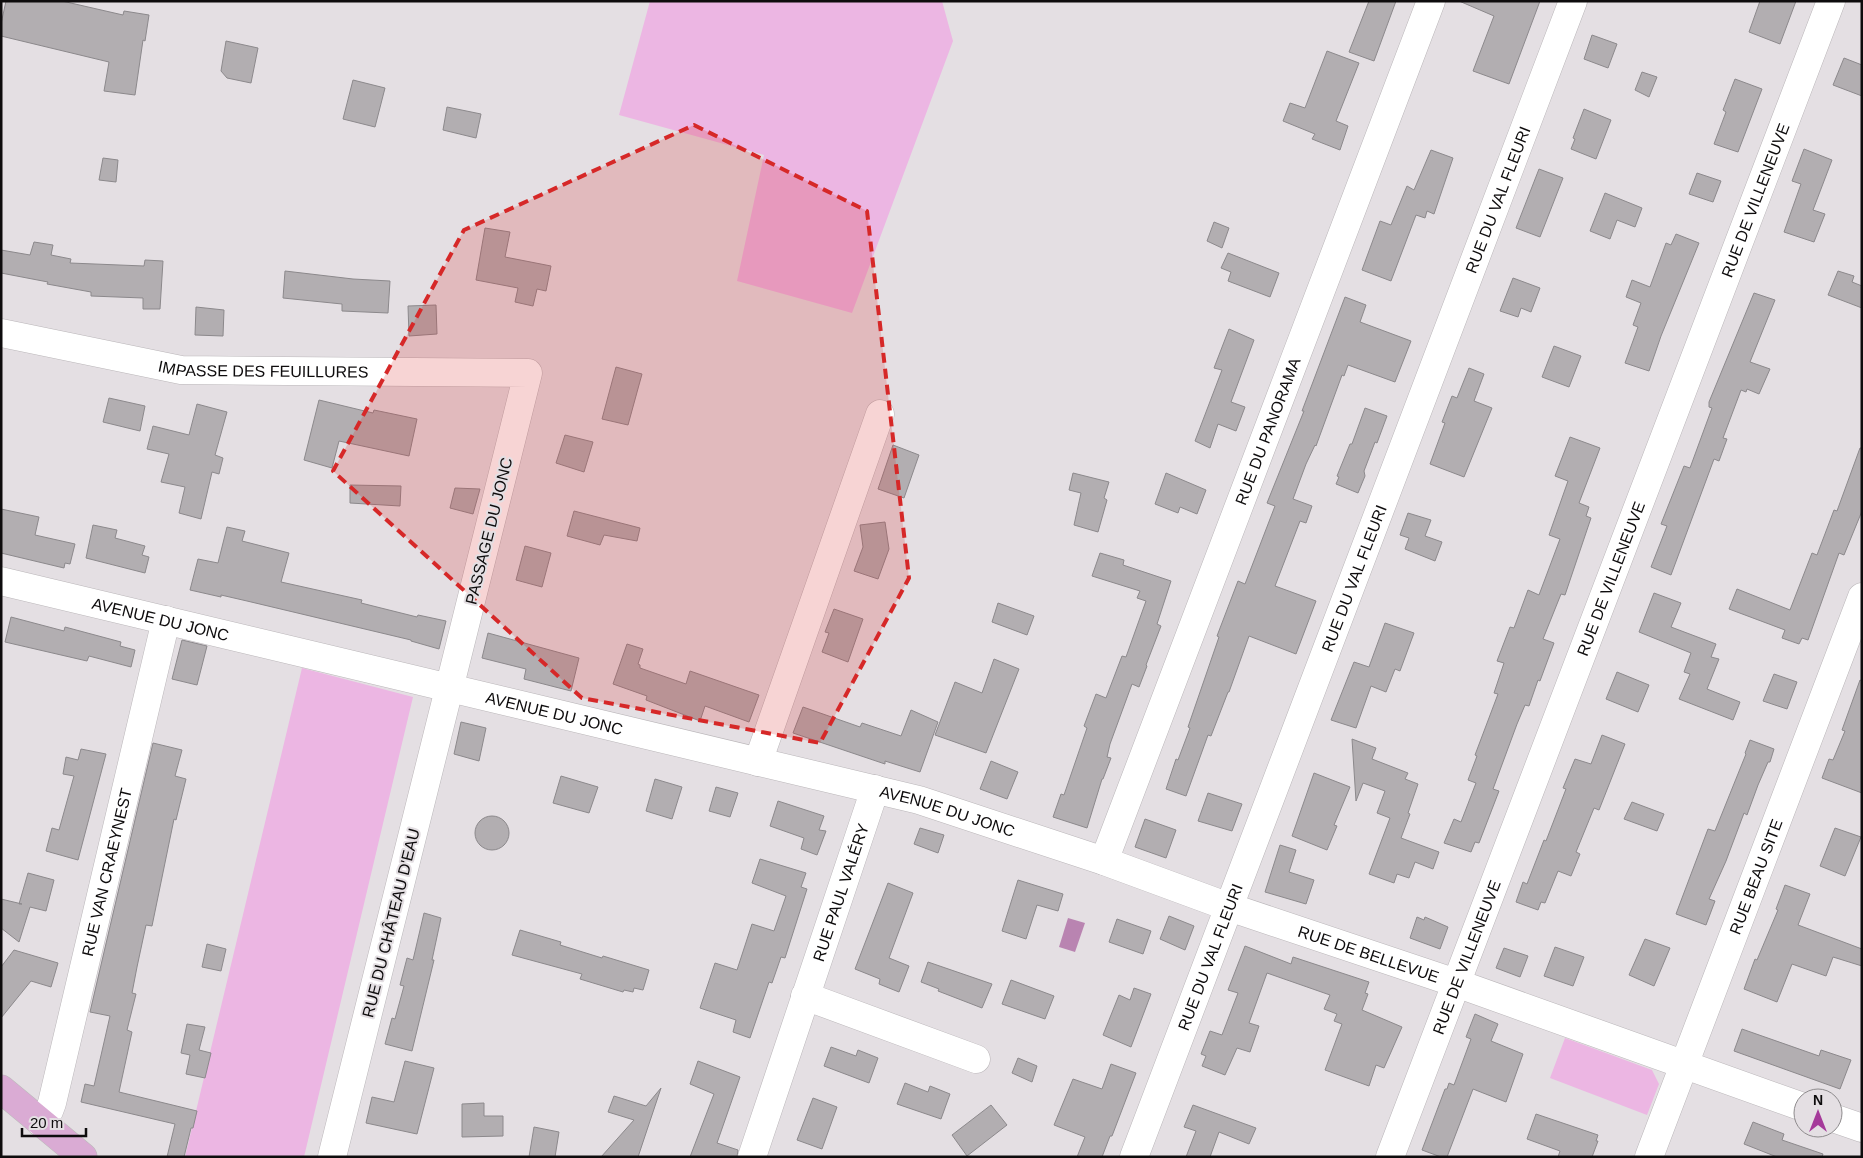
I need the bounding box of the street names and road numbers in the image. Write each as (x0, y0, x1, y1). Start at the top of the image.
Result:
street label: RUE DE VILLENEUVE (1718, 121, 1792, 280)
street label: RUE DU VAL FLEURI (1462, 124, 1533, 275)
street label: RUE DU PANORAMA (1232, 355, 1303, 507)
street label: IMPASSE DES FEUILLURES (157, 357, 369, 380)
street label: PASSAGE DU JONC (463, 456, 515, 606)
street label: RUE DE VILLENEUVE (1574, 499, 1648, 658)
street label: RUE DU VAL FLEURI (1318, 503, 1389, 654)
street label: AVENUE DU JONC (90, 595, 231, 644)
street label: AVENUE DU JONC (484, 688, 625, 738)
street label: AVENUE DU JONC (878, 782, 1017, 839)
street label: RUE VAN CRAEYNEST (78, 786, 135, 958)
street label: RUE BEAU SITE (1726, 817, 1785, 937)
street label: RUE PAUL VALÉRY (809, 821, 871, 964)
street label: RUE DU CHÂTEAU D'EAU (358, 826, 423, 1019)
street label: RUE DE VILLENEUVE (1429, 878, 1503, 1037)
street label: RUE DU VAL FLEURI (1174, 881, 1246, 1033)
street label: RUE DE BELLEVUE (1296, 922, 1441, 985)

